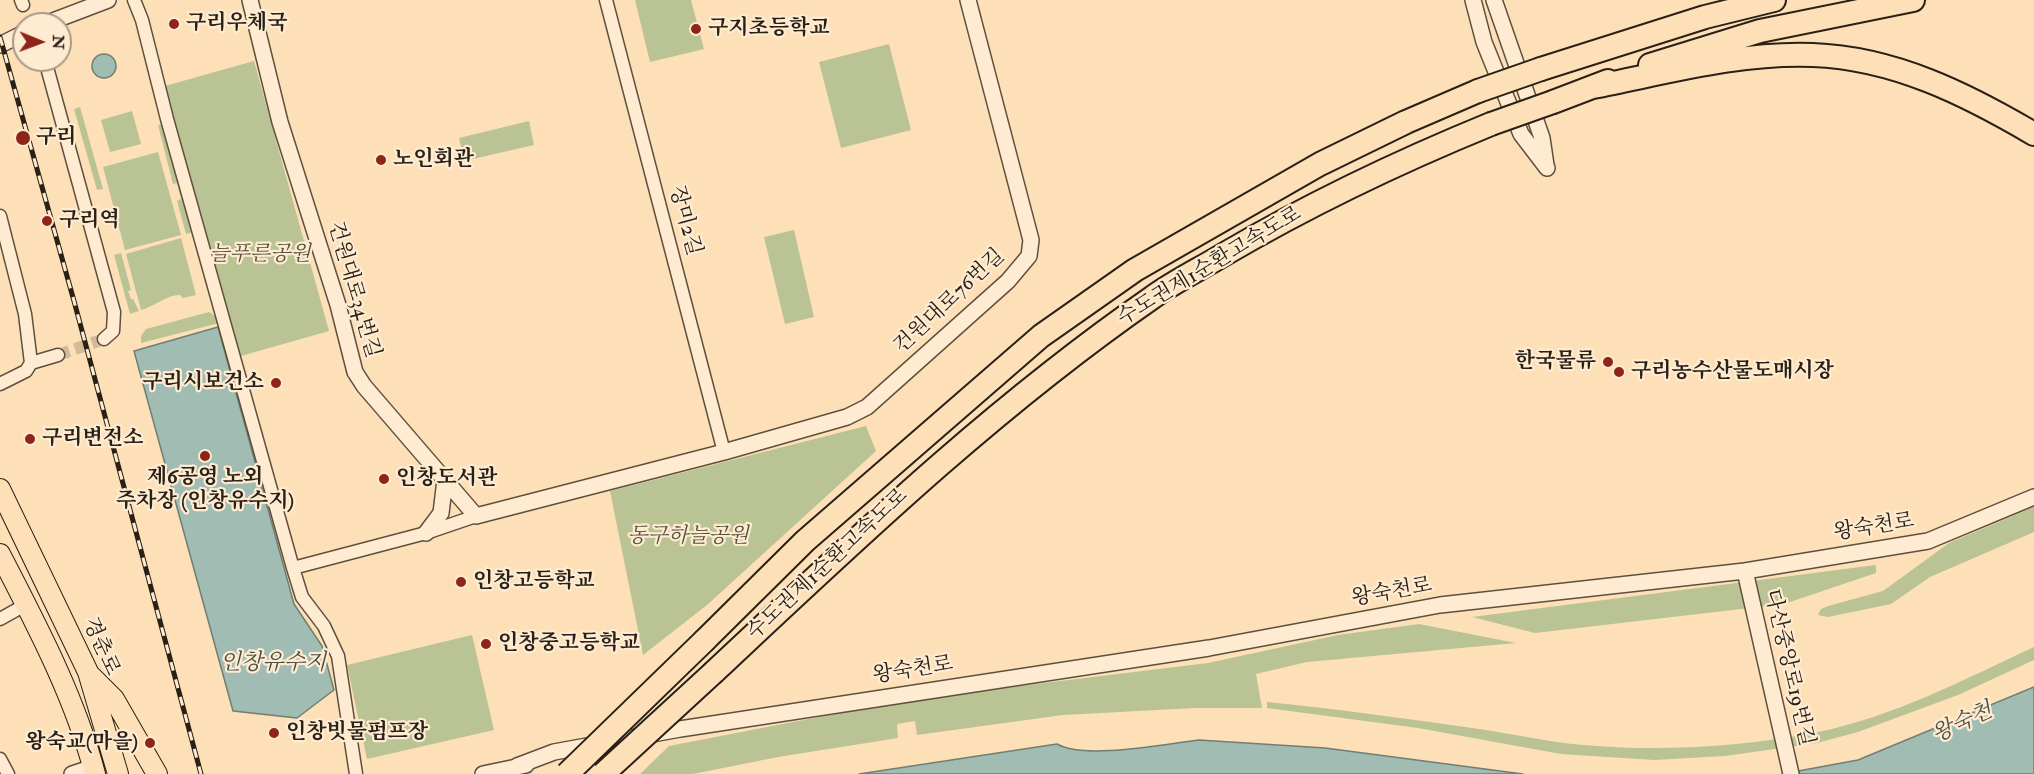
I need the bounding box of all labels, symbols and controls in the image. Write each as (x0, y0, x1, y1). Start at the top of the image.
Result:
place label: 구리우체국 (186, 11, 287, 37)
north arrow (12, 12, 72, 72)
place label: 구지초등학교 (708, 16, 830, 42)
marker: 구리우체국 (167, 17, 181, 31)
marker: 구지초등학교 (689, 22, 703, 36)
text: N (48, 35, 68, 50)
place label: 구리 (36, 125, 77, 151)
marker: 구리 (14, 129, 32, 147)
place label: 노인회관 (393, 147, 474, 173)
marker: 노인회관 (374, 153, 388, 167)
street label: 장미2길 (663, 183, 705, 259)
street label: 수도권제1순환고속도로 (1113, 202, 1307, 332)
place label: 구리역 (59, 208, 120, 234)
marker: 구리역 (40, 214, 54, 228)
street label: 건원대로34번길 (321, 219, 385, 361)
park label: 늘푸른공원 (209, 242, 311, 268)
street label: 건원대로76번길 (890, 244, 1010, 360)
place label: 한국물류 (1515, 349, 1596, 375)
marker: 한국물류 (1601, 355, 1615, 369)
place label: 구리농수산물도매시장 (1631, 359, 1834, 385)
marker: 구리농수산물도매시장 (1612, 365, 1626, 379)
place label: 구리시보건소 (142, 370, 264, 396)
marker: 구리시보건소 (269, 376, 283, 390)
place label: 구리변전소 (42, 426, 143, 452)
marker: 구리변전소 (23, 432, 37, 446)
marker: 제6공영 노외 주차장 (인창유수지) (198, 449, 212, 463)
place label: 제6공영 노외 주차장 (인창유수지) (116, 465, 294, 515)
place label: 인창도서관 (396, 466, 497, 492)
marker: 인창도서관 (377, 472, 391, 486)
street label: 수도권제1순환고속도로 (742, 484, 914, 646)
street label: 왕숙천로 (1832, 509, 1916, 547)
park label: 동구하늘공원 (627, 524, 749, 550)
place label: 인창고등학교 (473, 569, 595, 595)
street label: 왕숙천로 (1350, 574, 1434, 612)
marker: 인창고등학교 (454, 575, 468, 589)
street label: 다산중앙로19번길 (1758, 587, 1818, 749)
street label: 경춘로 (76, 614, 124, 680)
place label: 인창중고등학교 (498, 631, 640, 657)
marker: 인창중고등학교 (479, 637, 493, 651)
water label: 인창유수지 (220, 651, 326, 677)
street label: 왕숙천로 (871, 652, 955, 690)
water label: 왕숙천 (1929, 699, 1997, 749)
place label: 인창빗물펌프장 (286, 720, 428, 746)
marker: 인창빗물펌프장 (267, 726, 281, 740)
place label: 왕숙교(마을) (25, 730, 138, 756)
marker: 왕숙교(마을) (143, 736, 157, 750)

